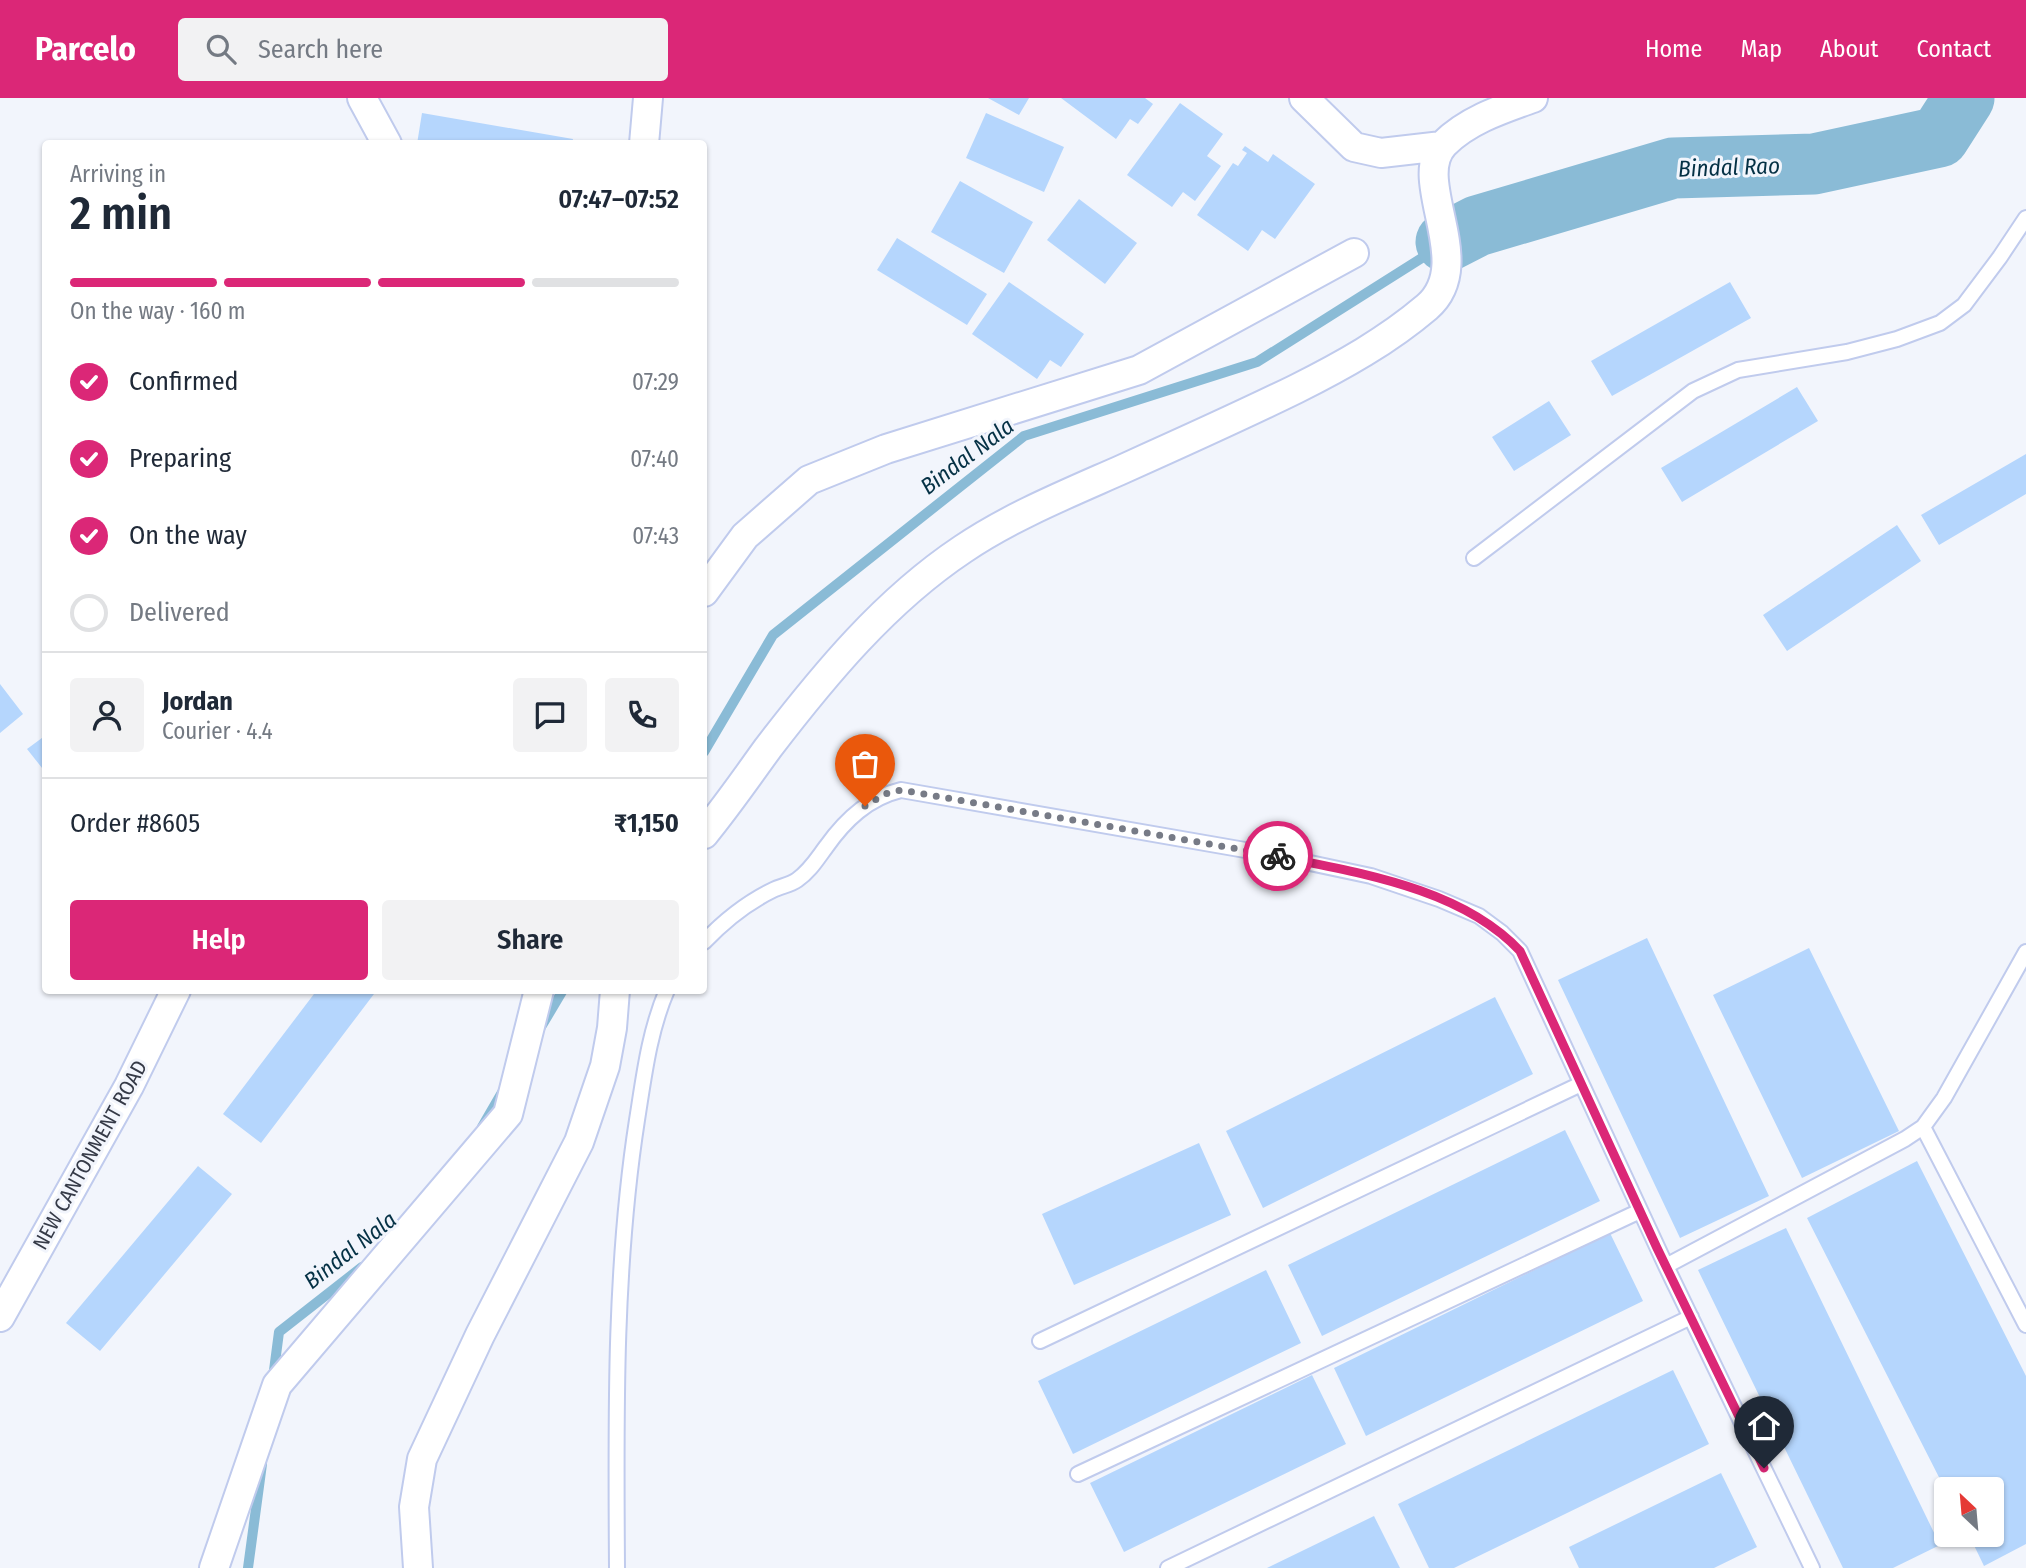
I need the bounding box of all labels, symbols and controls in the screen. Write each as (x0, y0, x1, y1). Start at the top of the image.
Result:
search box (178, 18, 668, 81)
text: Parcelo (35, 29, 136, 69)
icon: search (202, 30, 240, 68)
text: Search here (258, 34, 383, 65)
text: Home (1645, 35, 1702, 63)
text: Map (1740, 35, 1782, 63)
text: About (1820, 35, 1878, 63)
text: Contact (1916, 35, 1991, 63)
water label: Bindal Rao (1678, 151, 1780, 183)
text: Arriving in (70, 160, 166, 188)
text: 07:47–07:52 (558, 184, 679, 215)
text: 2 min (70, 186, 172, 241)
text: On the way · 160 m (70, 297, 245, 325)
icon: check (70, 363, 108, 401)
text: Confirmed (129, 366, 239, 397)
text: 07:29 (632, 368, 679, 396)
water label: Bindal Nala (915, 412, 1019, 500)
icon: check (70, 440, 108, 478)
text: Preparing (129, 443, 231, 474)
text: 07:40 (630, 445, 679, 473)
icon: check (70, 517, 108, 555)
text: On the way (129, 520, 247, 551)
text: 07:43 (632, 522, 679, 550)
text: Delivered (129, 597, 230, 628)
button: person (70, 678, 144, 752)
button: chat (513, 678, 587, 752)
button: phone (605, 678, 679, 752)
text: Jordan (162, 686, 233, 717)
text: Courier · 4.4 (162, 717, 273, 745)
pin (835, 734, 895, 806)
icon: bag (846, 745, 884, 783)
text: Order #8605 (70, 808, 200, 839)
text: ₹1,150 (614, 808, 679, 839)
courier (1243, 821, 1313, 891)
icon: bike (1259, 837, 1297, 875)
button: Help (70, 900, 368, 980)
button: Share (382, 900, 679, 980)
street label: NEW CANTONMENT ROAD (27, 1056, 153, 1254)
water label: Bindal Nala (298, 1205, 402, 1295)
pin (1734, 1396, 1794, 1468)
icon: home (1745, 1407, 1783, 1445)
north arrow (1934, 1477, 2004, 1547)
map controls (1934, 1477, 2004, 1547)

